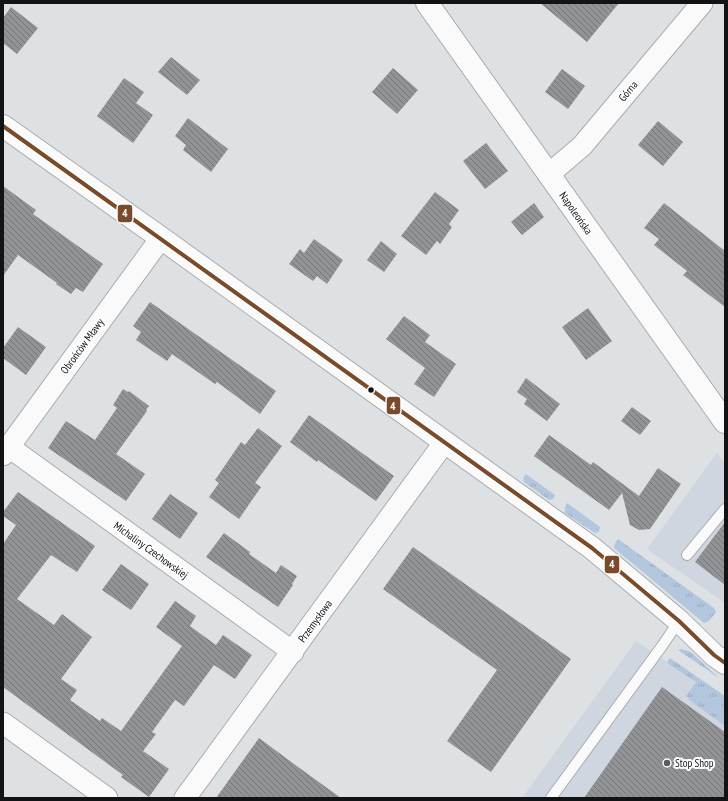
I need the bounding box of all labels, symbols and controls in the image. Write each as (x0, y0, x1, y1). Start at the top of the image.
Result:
street label: Górna (615, 78, 641, 104)
street label: Napoleońska (556, 189, 596, 237)
line badge: 4 (117, 204, 133, 223)
text: 4 (122, 206, 128, 220)
street label: Obrońców Mławy (57, 315, 107, 376)
unlabelled marker (366, 385, 376, 395)
line badge: 4 (386, 396, 401, 415)
text: 4 (390, 399, 396, 413)
street label: Michaliny Czechowskiej (111, 518, 191, 582)
line badge: 4 (604, 555, 620, 574)
text: 4 (609, 557, 615, 571)
street label: Przemysłowa (295, 597, 335, 645)
place label: Stop Shop (675, 756, 714, 770)
marker: Stop Shop (662, 758, 672, 768)

